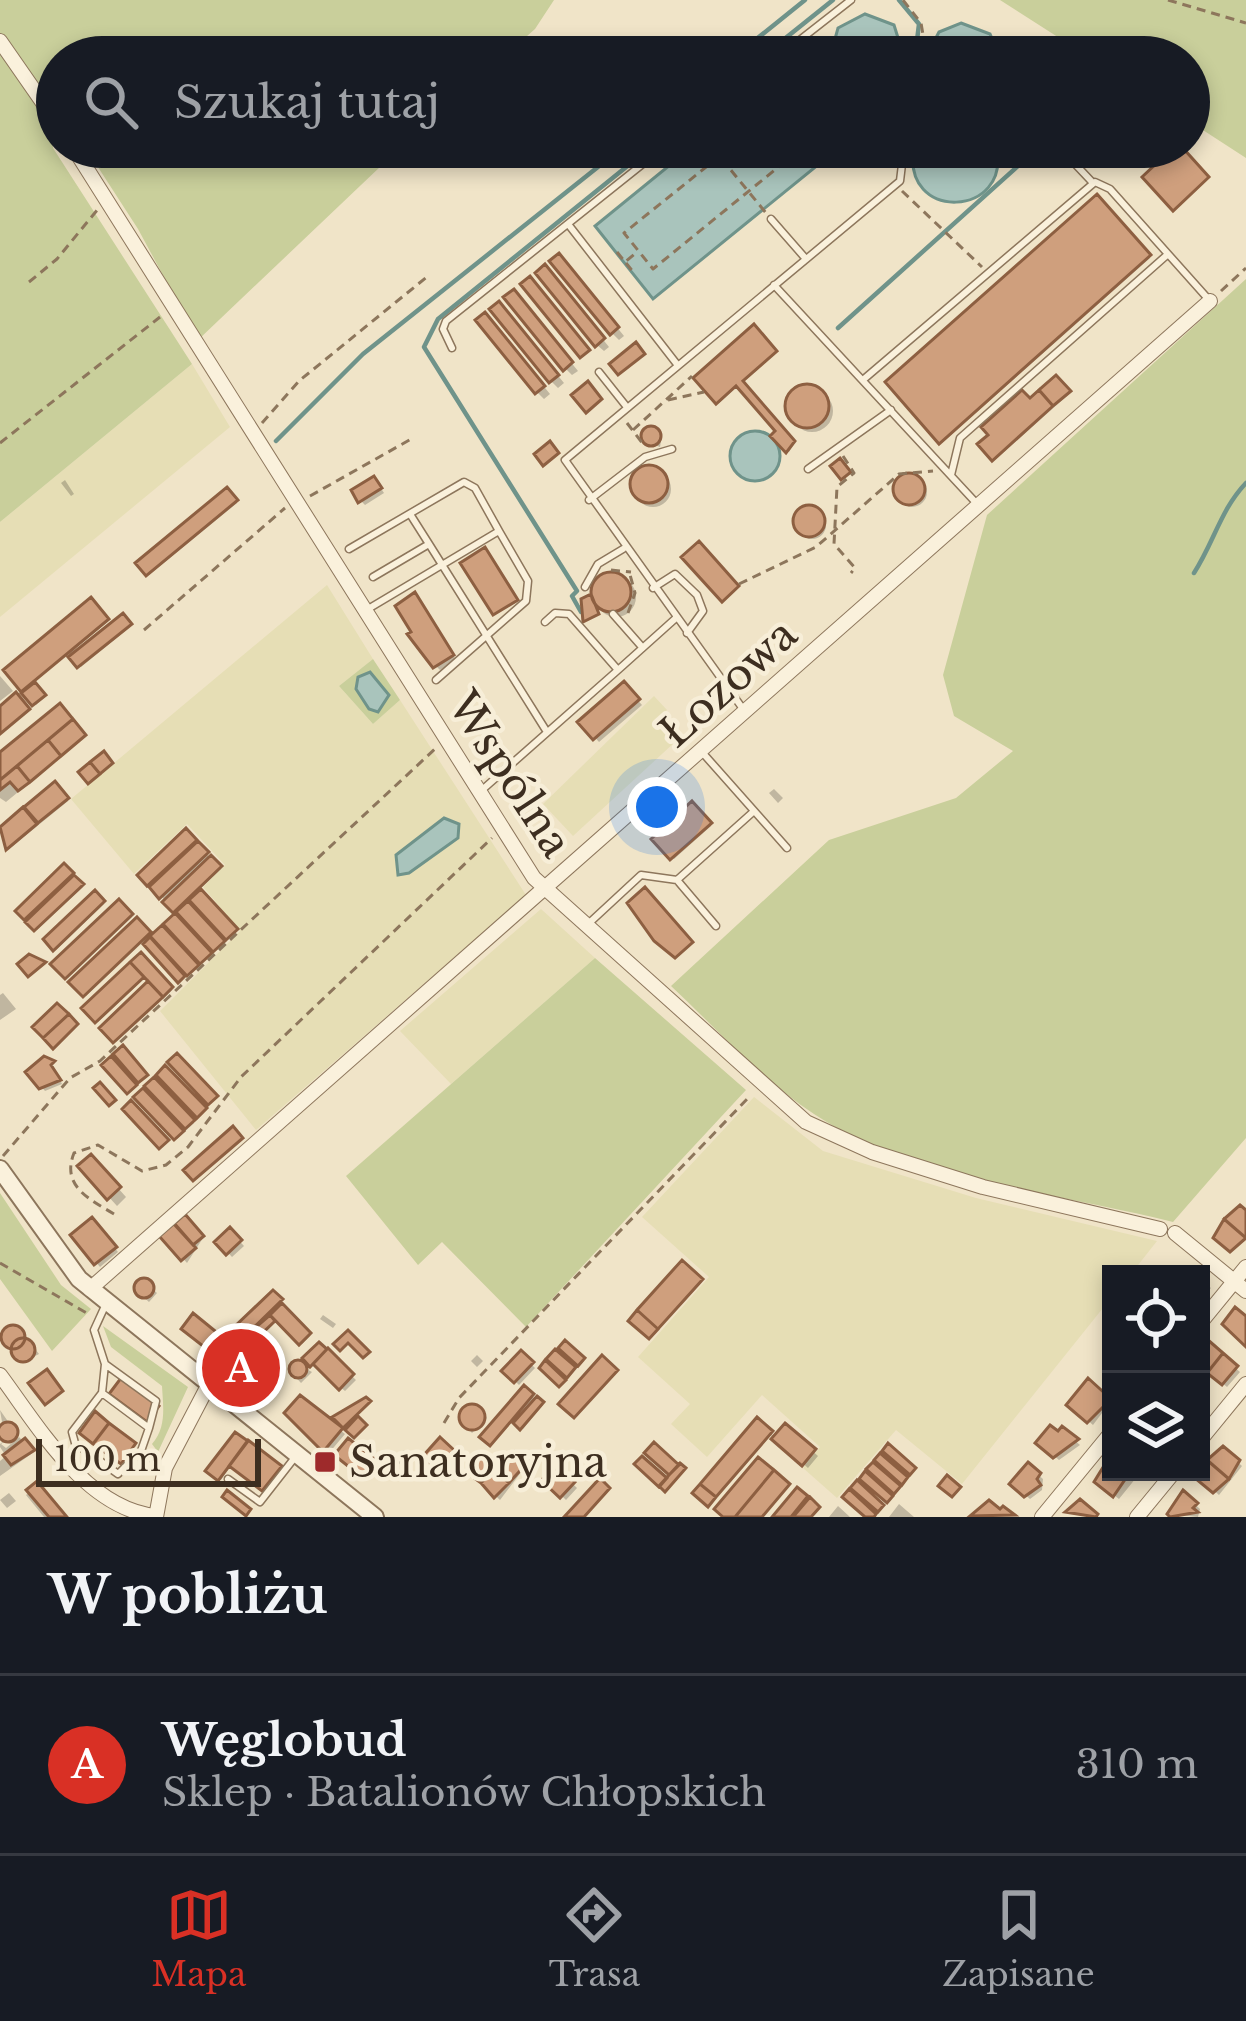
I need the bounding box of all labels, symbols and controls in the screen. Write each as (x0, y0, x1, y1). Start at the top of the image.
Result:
search box (36, 36, 1210, 168)
icon: search (78, 69, 144, 135)
text: Szukaj tutaj (174, 74, 440, 130)
street label: Łozowa (649, 608, 808, 758)
street label: Wspólna (437, 681, 583, 867)
your location (627, 777, 687, 837)
map controls (1102, 1265, 1210, 1481)
button: locate (1102, 1265, 1210, 1373)
pin: A (202, 1323, 280, 1413)
button: layers (1102, 1373, 1210, 1481)
scale bar (36, 1433, 261, 1486)
place label: Sanatoryjna (349, 1436, 607, 1488)
text: 100 m (54, 1439, 161, 1480)
marker: Sanatoryjna (312, 1449, 338, 1475)
text: W pobliżu (48, 1564, 327, 1627)
text: Węglobud (162, 1712, 407, 1768)
text: A (71, 1740, 103, 1789)
text: 310 m (1076, 1740, 1198, 1789)
text: Sklep · Batalionów Chłopskich (162, 1768, 766, 1817)
tab: Mapa (151, 1882, 246, 1995)
tab: Trasa (549, 1882, 640, 1995)
tab: Zapisane (943, 1882, 1095, 1995)

